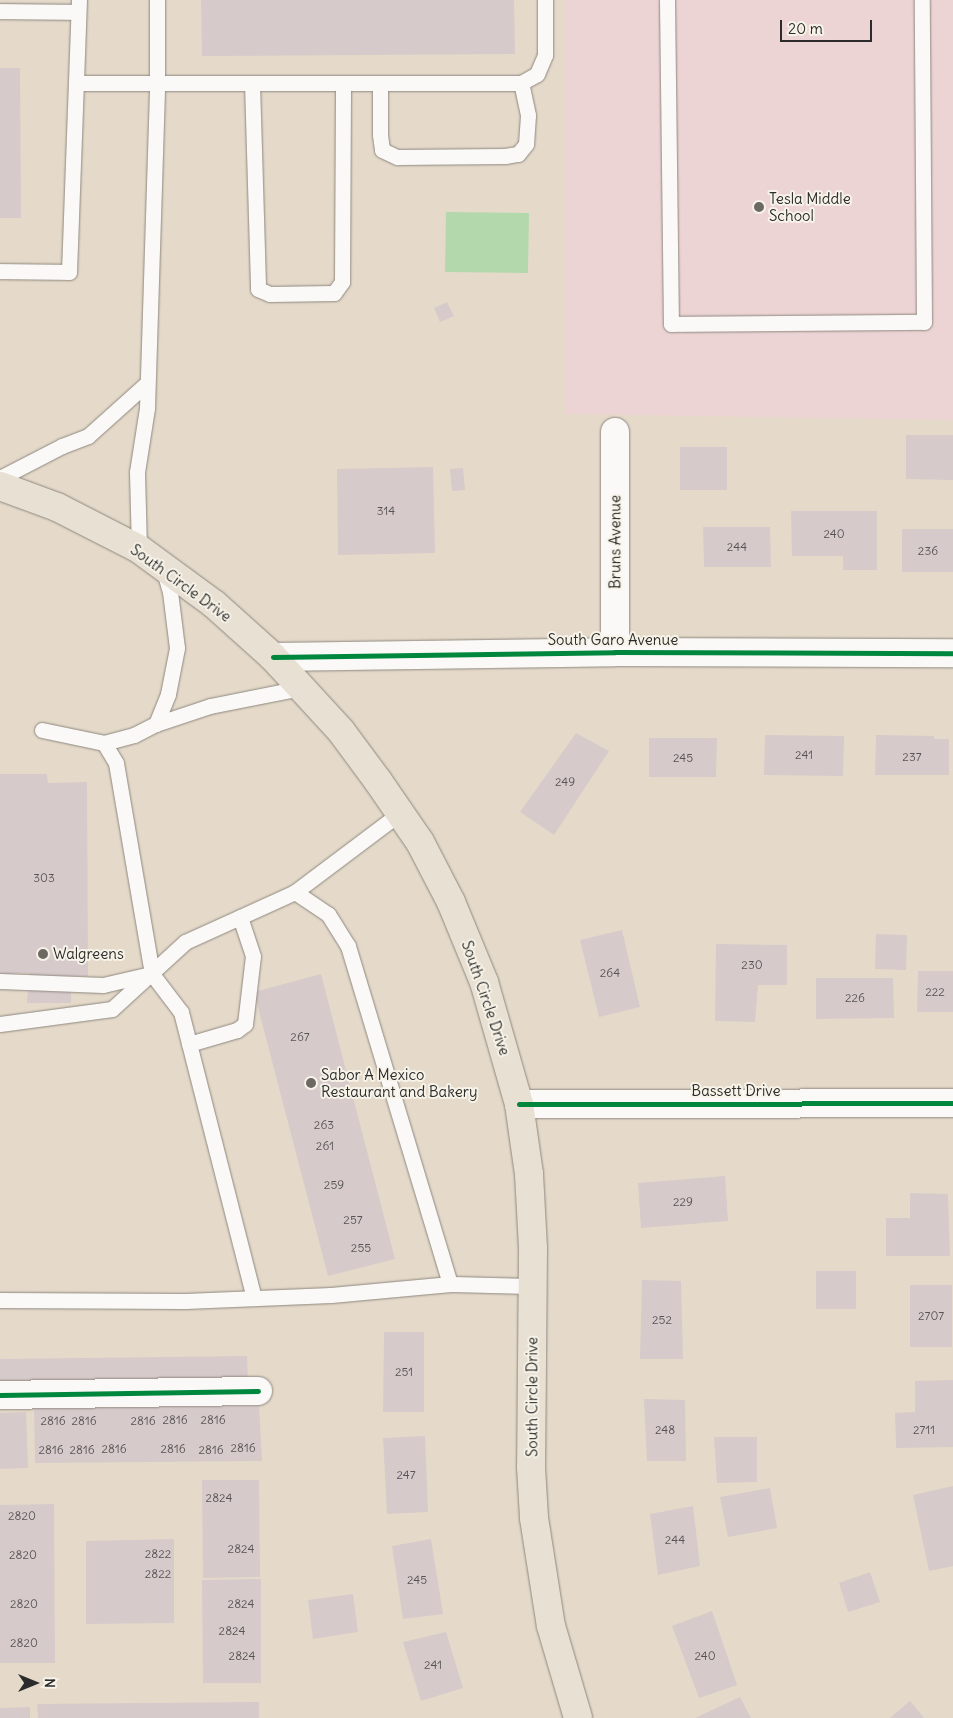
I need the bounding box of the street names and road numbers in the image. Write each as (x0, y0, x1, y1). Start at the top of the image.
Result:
street label: Bruns Avenue (606, 495, 624, 589)
street label: South Circle Drive (127, 540, 235, 626)
street label: South Garo Avenue (548, 631, 678, 649)
street label: South Circle Drive (458, 938, 514, 1058)
street label: Bassett Drive (691, 1082, 781, 1100)
street label: South Circle Drive (523, 1337, 541, 1457)

